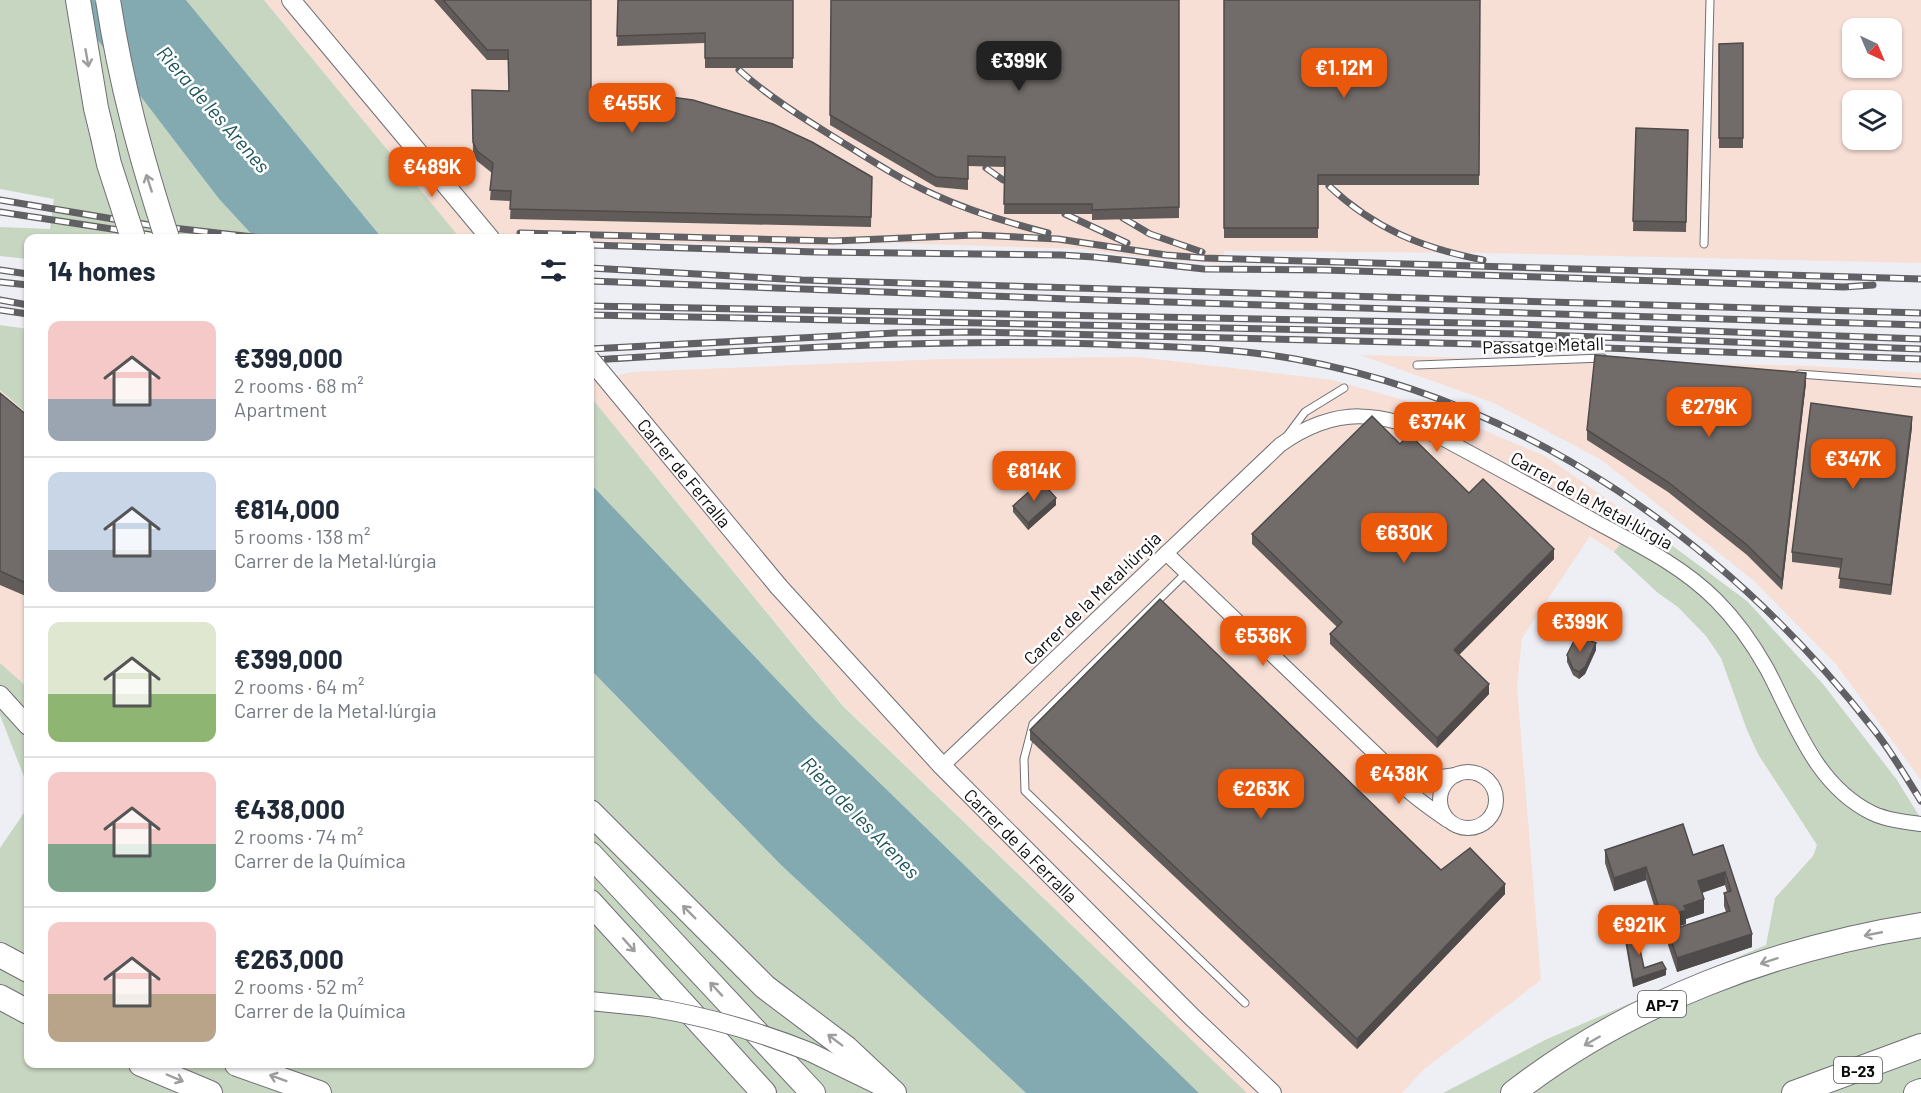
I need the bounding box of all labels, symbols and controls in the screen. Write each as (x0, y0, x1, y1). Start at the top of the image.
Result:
north arrow (1842, 18, 1902, 78)
map controls (1842, 18, 1902, 150)
water label: Riera de les Arenes (152, 41, 276, 177)
pin: €399K (977, 41, 1061, 92)
one-way arrow (82, 47, 93, 67)
text: €399K (990, 48, 1048, 72)
pin: €1.12M (1295, 48, 1393, 99)
text: €1.12M (1315, 55, 1373, 79)
pin: €455K (590, 83, 674, 134)
text: €455K (603, 90, 661, 114)
button: layers (1842, 90, 1902, 150)
pin: €489K (390, 147, 474, 198)
text: €489K (403, 154, 461, 178)
one-way arrow (143, 174, 154, 193)
icon: filters (537, 254, 570, 287)
text: 14 homes (48, 255, 155, 286)
street label: Passatge Metall (1482, 332, 1604, 358)
text: €399,000 (234, 342, 343, 373)
icon: home (96, 345, 168, 417)
text: 2 rooms · 68 m² (234, 373, 364, 397)
pin: €279K (1667, 387, 1751, 438)
text: €279K (1681, 394, 1737, 418)
text: Apartment (234, 397, 327, 421)
pin: €374K (1395, 402, 1479, 453)
text: €374K (1408, 409, 1466, 433)
street label: Carrer de Ferralla (633, 414, 736, 532)
pin: €347K (1811, 439, 1895, 490)
street label: Carrer de la Metal·lúrgia (1507, 446, 1677, 554)
text: €347K (1825, 446, 1881, 470)
pin: €814K (992, 451, 1076, 502)
text: €814K (1007, 458, 1061, 482)
text: €814,000 (234, 493, 340, 524)
icon: home (96, 496, 168, 568)
pin: €630K (1362, 513, 1446, 564)
text: €630K (1375, 520, 1433, 544)
text: 5 rooms · 138 m² (234, 524, 370, 548)
street label: Carrer de la Metal·lúrgia (1019, 527, 1165, 669)
text: Carrer de la Metal·lúrgia (234, 548, 437, 572)
pin: €399K (1538, 602, 1622, 653)
text: €399K (1551, 609, 1609, 633)
pin: €536K (1221, 616, 1305, 667)
text: €536K (1234, 623, 1292, 647)
text: €399,000 (234, 643, 343, 674)
icon: home (96, 646, 168, 718)
text: 2 rooms · 64 m² (234, 674, 364, 698)
text: Carrer de la Metal·lúrgia (234, 698, 437, 722)
water label: Riera de les Arenes (797, 751, 925, 883)
pin: €438K (1357, 754, 1441, 805)
text: €438K (1370, 761, 1428, 785)
pin: €263K (1219, 769, 1303, 820)
text: €263K (1232, 776, 1290, 800)
street label: Carrer de la Ferralla (960, 784, 1082, 907)
text: €438,000 (234, 793, 345, 824)
icon: home (96, 796, 168, 868)
text: 2 rooms · 74 m² (234, 824, 364, 848)
text: Carrer de la Química (234, 848, 406, 872)
one-way arrow (681, 904, 696, 919)
pin: €921K (1597, 905, 1681, 956)
text: €921K (1612, 912, 1666, 936)
one-way arrow (1864, 928, 1883, 939)
one-way arrow (622, 938, 636, 953)
text: €263,000 (234, 943, 344, 974)
icon: home (96, 946, 168, 1018)
one-way arrow (1760, 956, 1779, 967)
text: 2 rooms · 52 m² (234, 974, 364, 998)
one-way arrow (709, 982, 723, 997)
road number: AP-7 (1638, 991, 1686, 1017)
text: Carrer de la Química (234, 998, 406, 1022)
one-way arrow (828, 1034, 844, 1046)
one-way arrow (1583, 1035, 1600, 1047)
road number: B-23 (1834, 1057, 1882, 1083)
one-way arrow (269, 1072, 288, 1083)
one-way arrow (166, 1073, 184, 1084)

